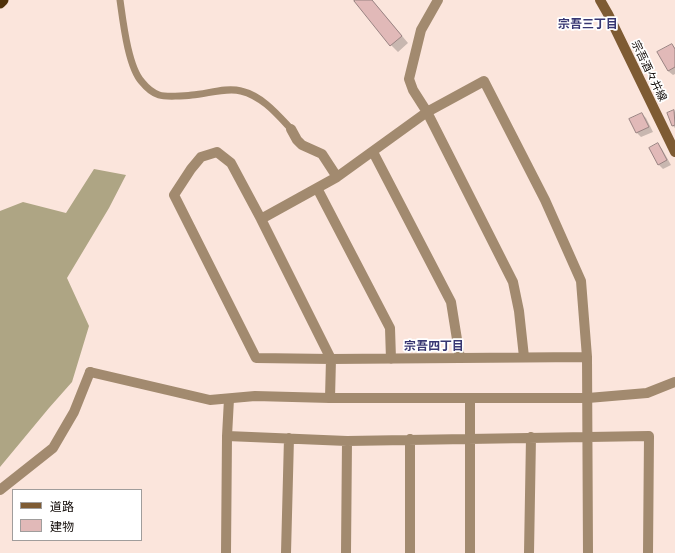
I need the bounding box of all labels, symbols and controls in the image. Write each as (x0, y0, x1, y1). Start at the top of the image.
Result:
district label: 宗吾三丁目 (558, 17, 618, 31)
street label: 宗吾酒々井線 (629, 38, 669, 104)
district label: 宗吾四丁目 (404, 339, 464, 353)
legend (12, 489, 142, 541)
text: 道路 (50, 499, 74, 514)
text: 建物 (50, 519, 74, 534)

